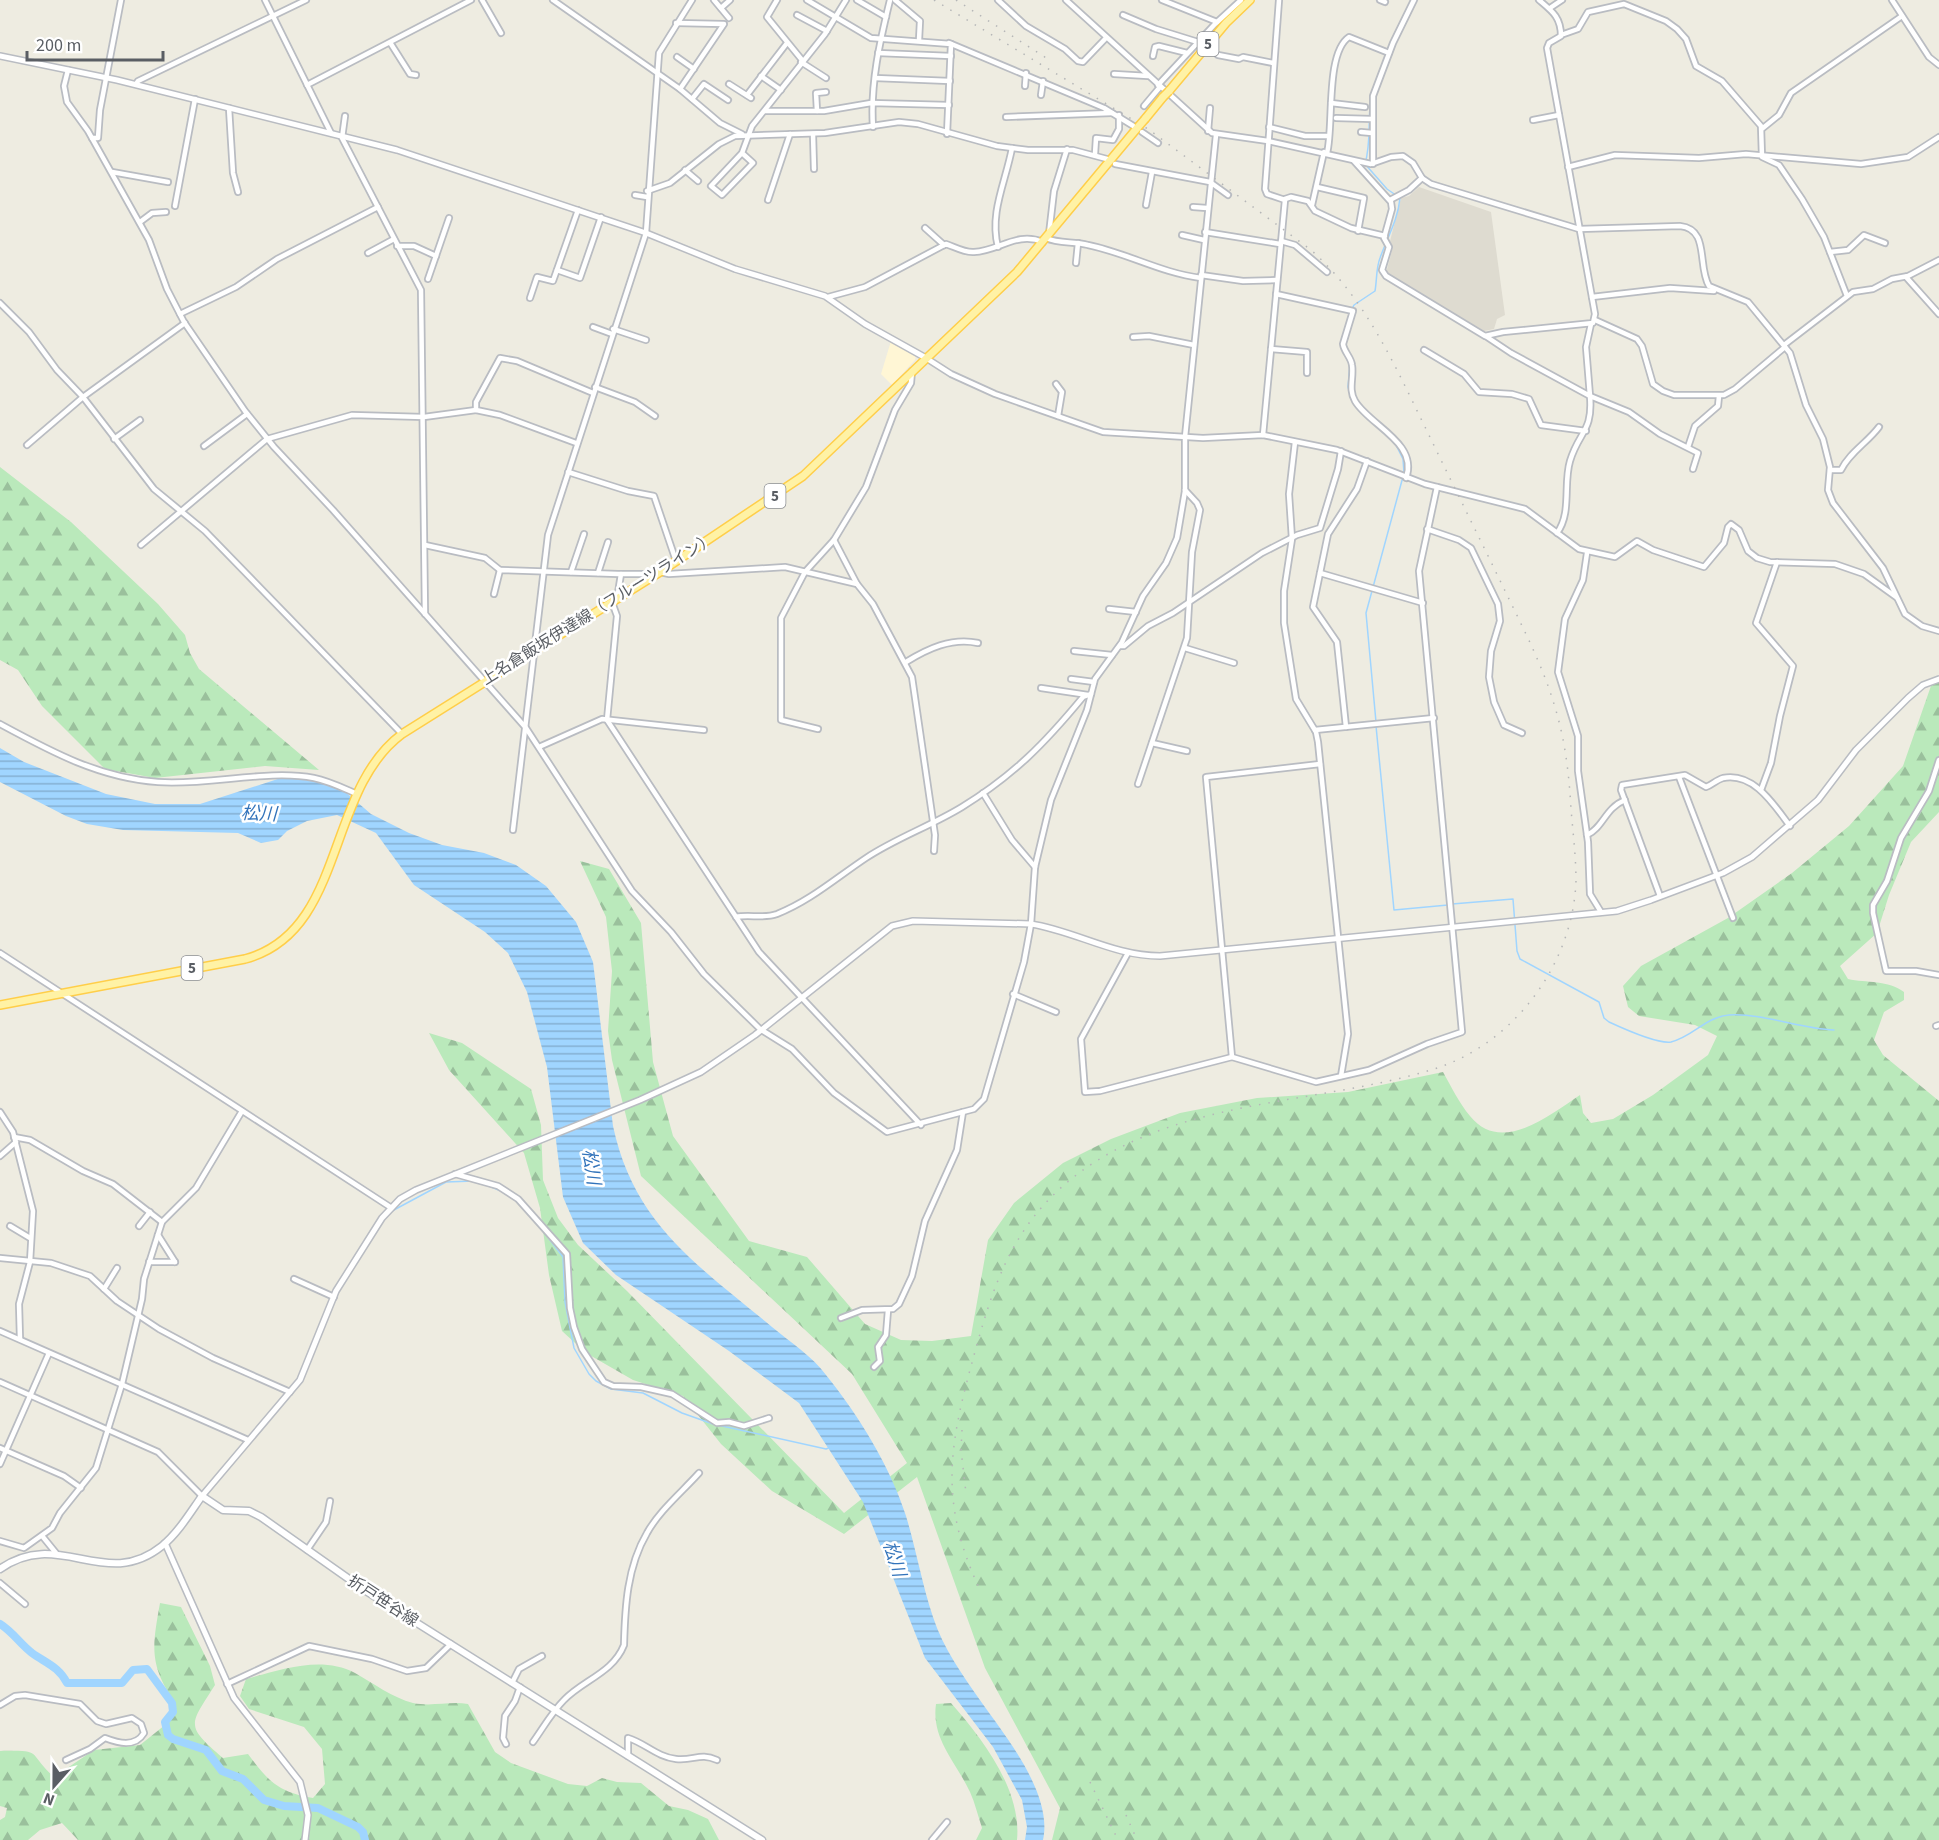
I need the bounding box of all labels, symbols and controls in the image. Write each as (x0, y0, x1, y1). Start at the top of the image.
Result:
scale bar (27, 24, 164, 62)
road number: 5 (1198, 32, 1218, 56)
text: 200 m (36, 33, 81, 58)
road number: 5 (764, 484, 786, 508)
street label: 上名倉飯坂伊達線（フルーツライン） (477, 528, 719, 690)
water label: 松川 (241, 801, 279, 827)
road number: 5 (182, 956, 202, 980)
water label: 松川 (576, 1147, 606, 1189)
water label: 松川 (877, 1538, 912, 1582)
street label: 折戸笹谷線 (343, 1570, 423, 1632)
north arrow (24, 1756, 84, 1816)
text: N (40, 1787, 58, 1811)

